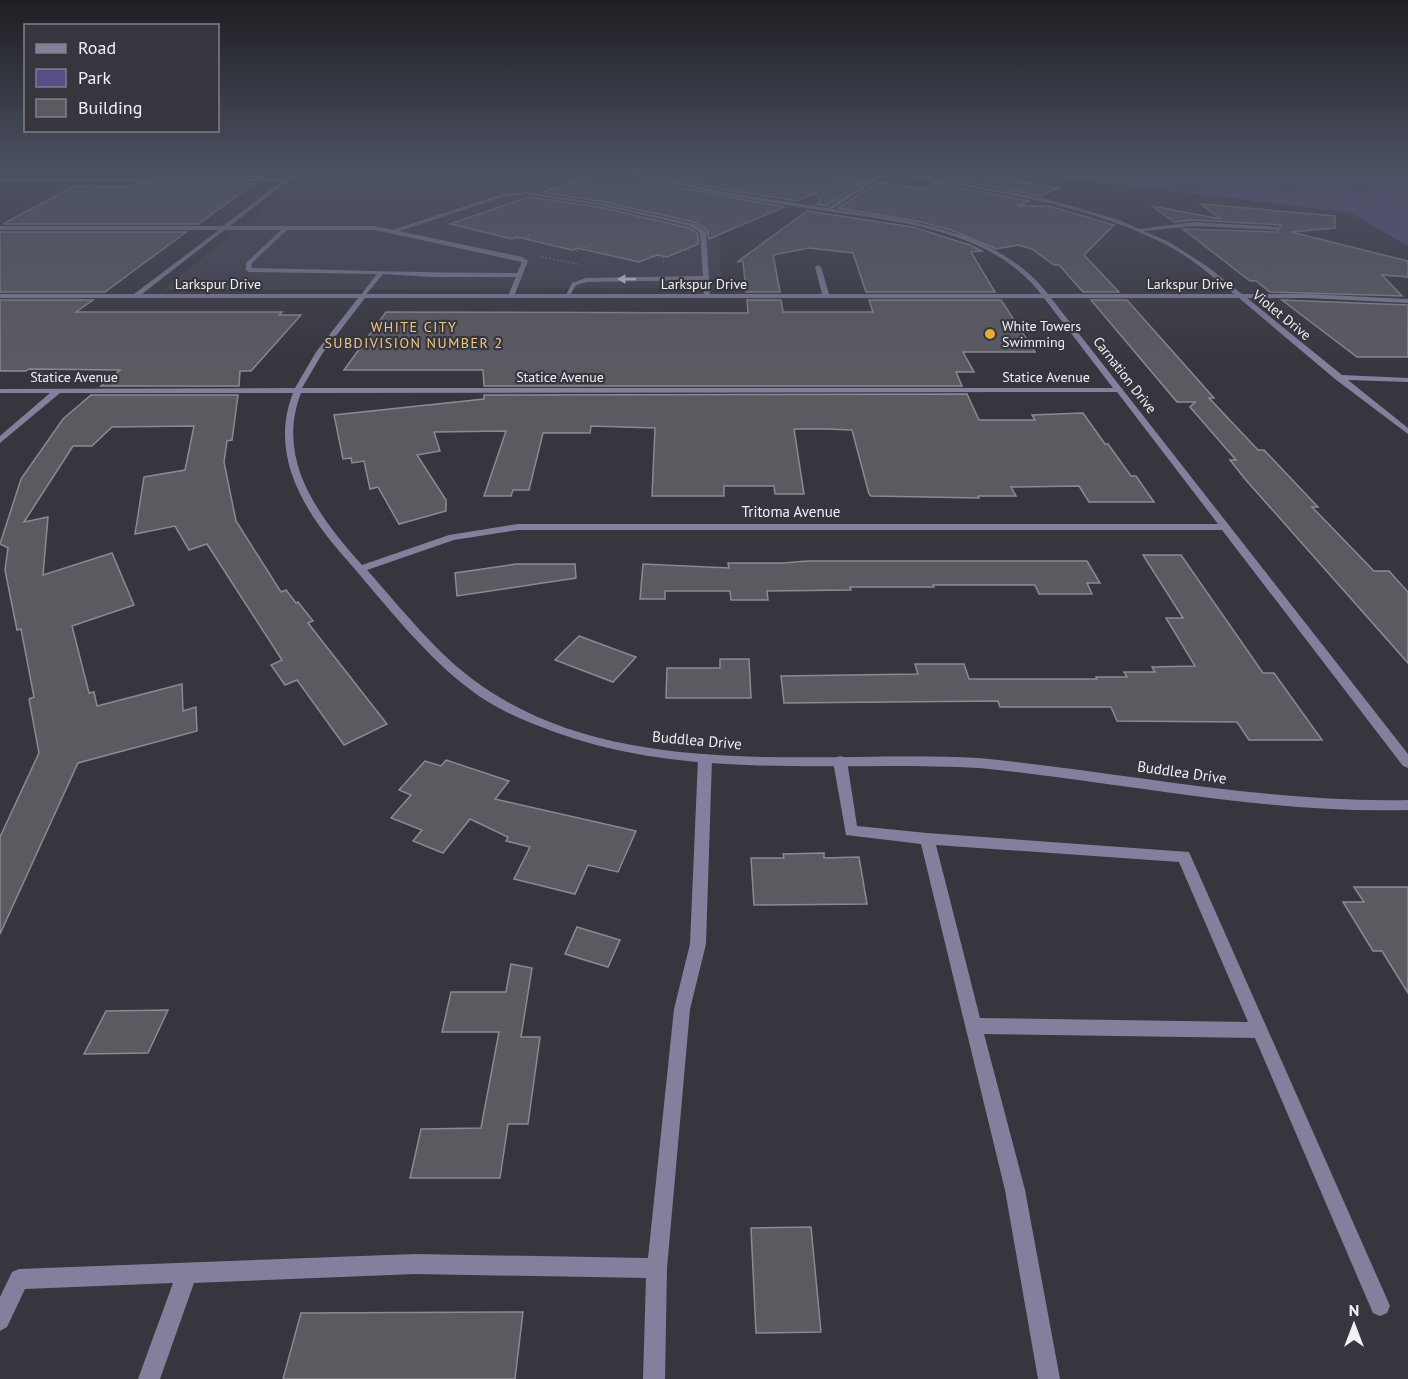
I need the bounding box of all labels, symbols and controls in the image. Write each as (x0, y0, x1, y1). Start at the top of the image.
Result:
legend (24, 24, 219, 132)
text: Road (78, 36, 116, 59)
text: Park (78, 66, 111, 89)
text: Building (78, 96, 142, 119)
one-way arrow (617, 274, 636, 284)
street label: Larkspur Drive (175, 275, 261, 293)
street label: Larkspur Drive (661, 275, 747, 293)
street label: Larkspur Drive (1147, 275, 1233, 293)
street label: Violet Drive (1248, 285, 1315, 344)
place label: White Towers Swimming (1002, 317, 1081, 351)
district label: WHITE CITY SUBDIVISION NUMBER 2 (324, 318, 504, 352)
marker: White Towers Swimming (983, 327, 997, 341)
street label: Carnation Drive (1089, 333, 1161, 417)
street label: Statice Avenue (30, 368, 118, 386)
street label: Statice Avenue (516, 368, 604, 386)
street label: Statice Avenue (1002, 368, 1090, 386)
street label: Tritoma Avenue (742, 502, 840, 521)
street label: Buddlea Drive (651, 727, 743, 753)
street label: Buddlea Drive (1136, 756, 1228, 788)
north arrow (1324, 1295, 1384, 1355)
text: N (1349, 1300, 1359, 1320)

